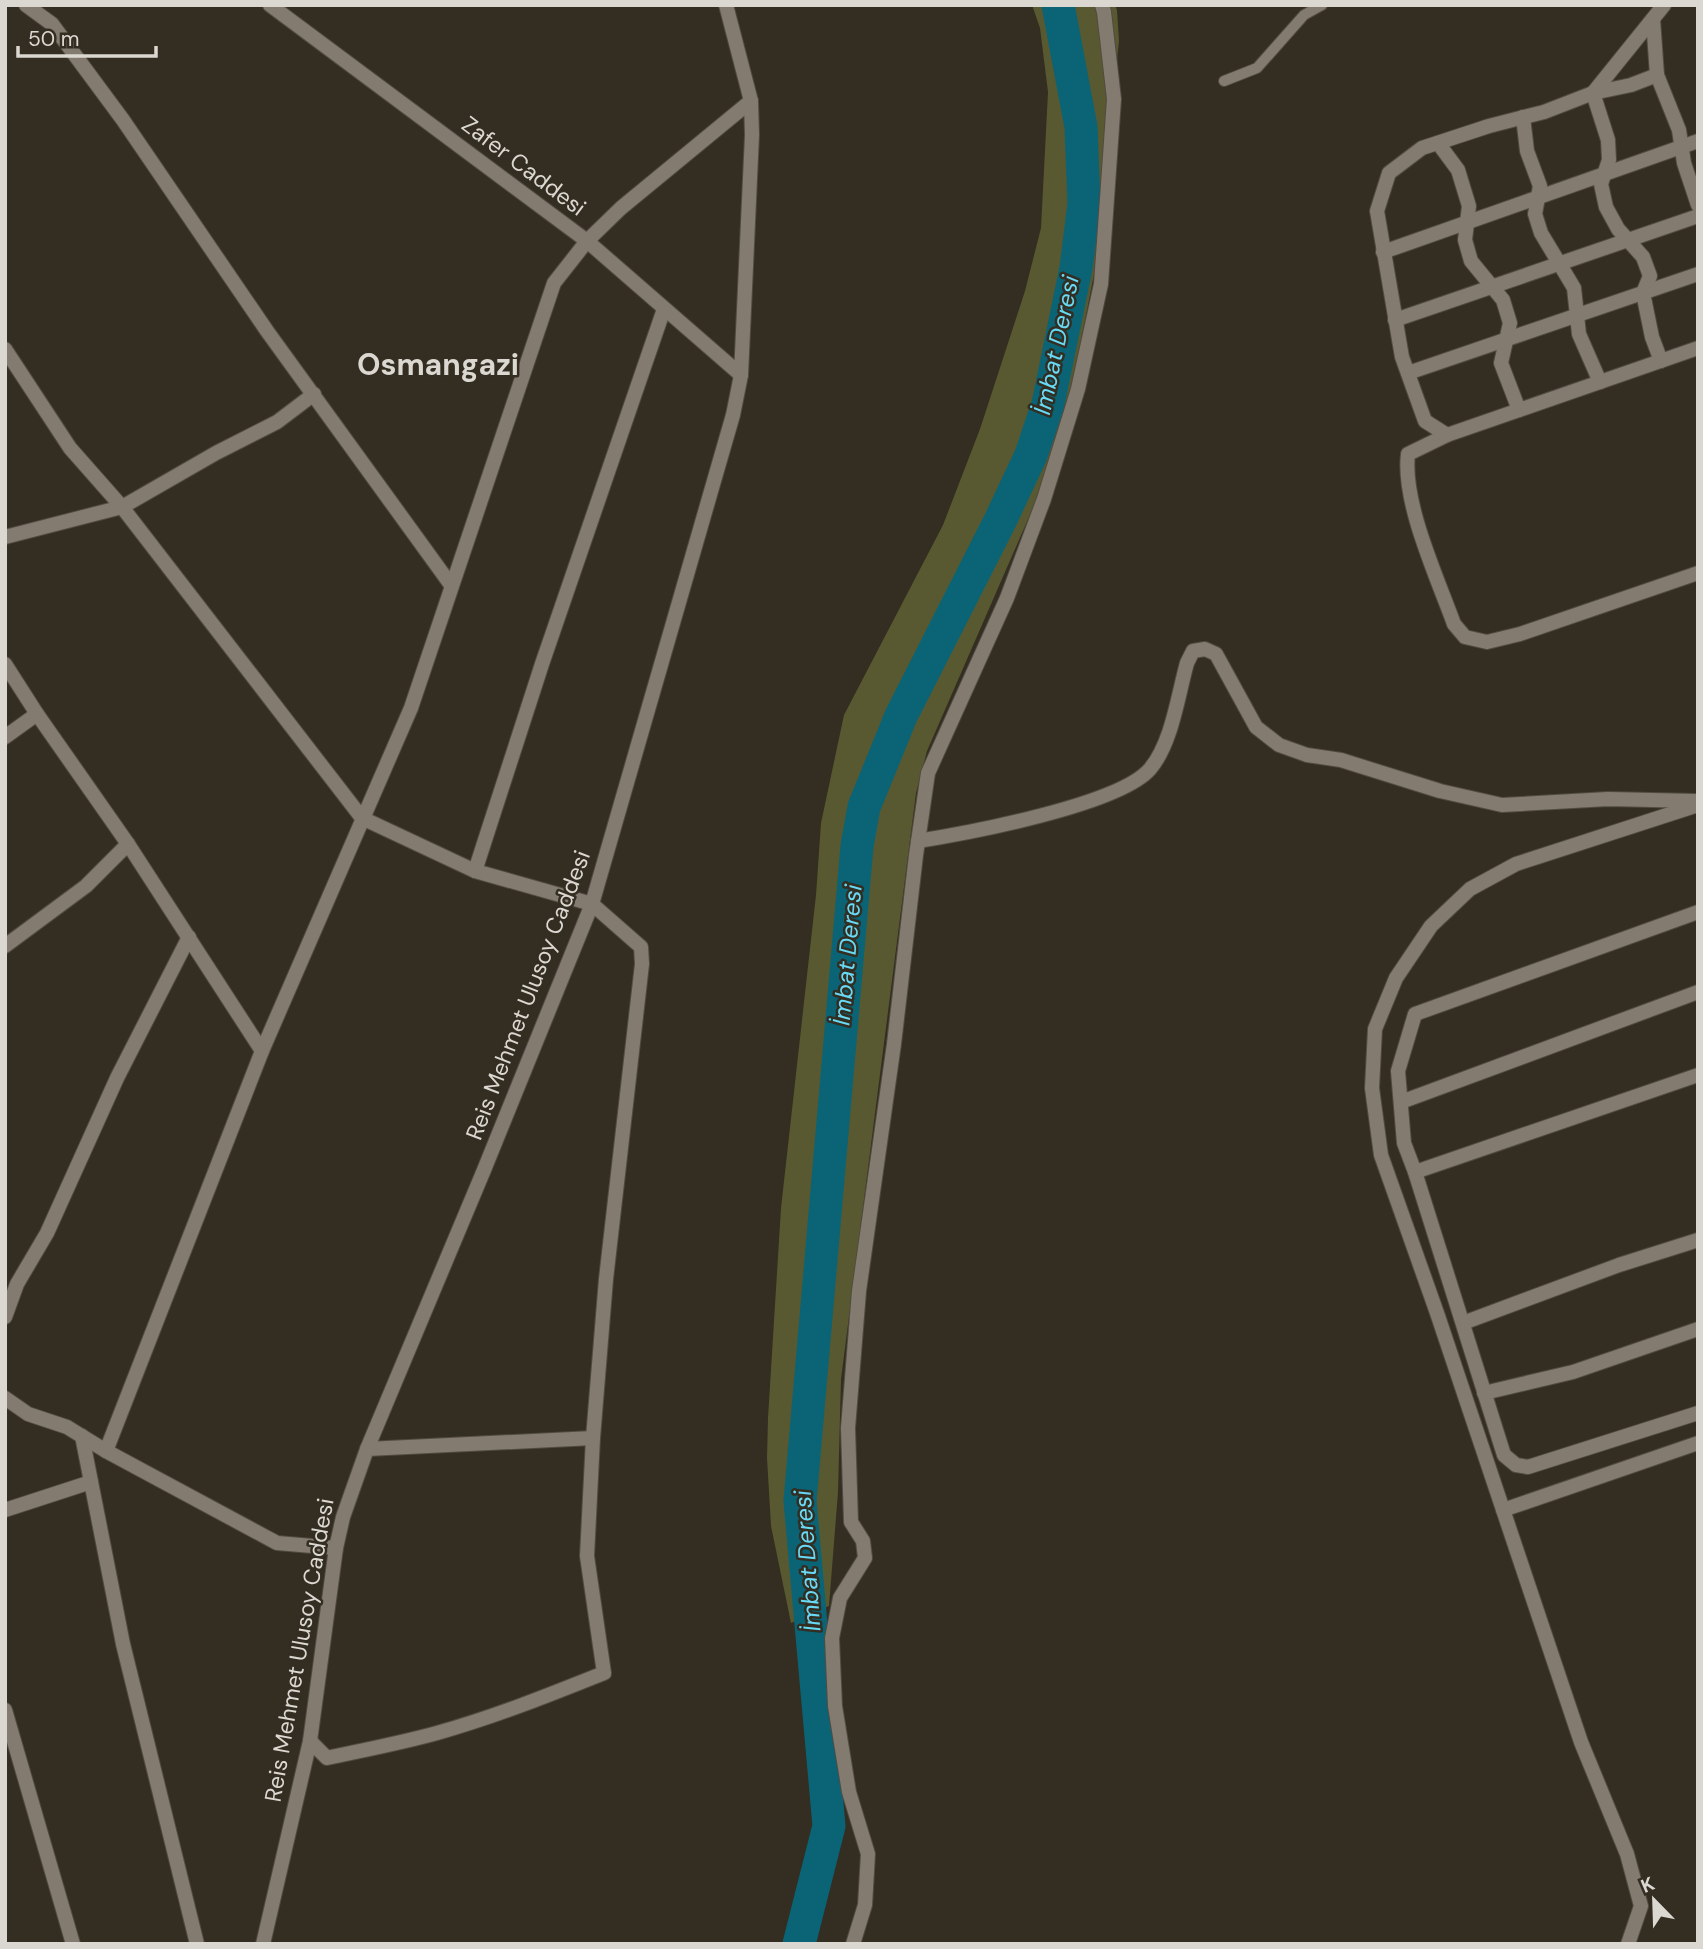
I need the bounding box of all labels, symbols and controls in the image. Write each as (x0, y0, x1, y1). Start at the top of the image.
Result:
scale bar (18, 14, 156, 58)
text: 50 m (28, 25, 79, 53)
street label: Zafer Caddesi (456, 109, 592, 223)
water label: İmbat Deresi (1026, 271, 1086, 417)
district label: Osmangazi (357, 345, 519, 384)
street label: Reis Mehmet Ulusoy Caddesi (459, 846, 597, 1144)
water label: İmbat Deresi (825, 882, 869, 1027)
water label: İmbat Deresi (787, 1488, 827, 1633)
street label: Reis Mehmet Ulusoy Caddesi (258, 1496, 340, 1804)
north arrow (1619, 1865, 1689, 1935)
text: K (1637, 1871, 1658, 1899)

